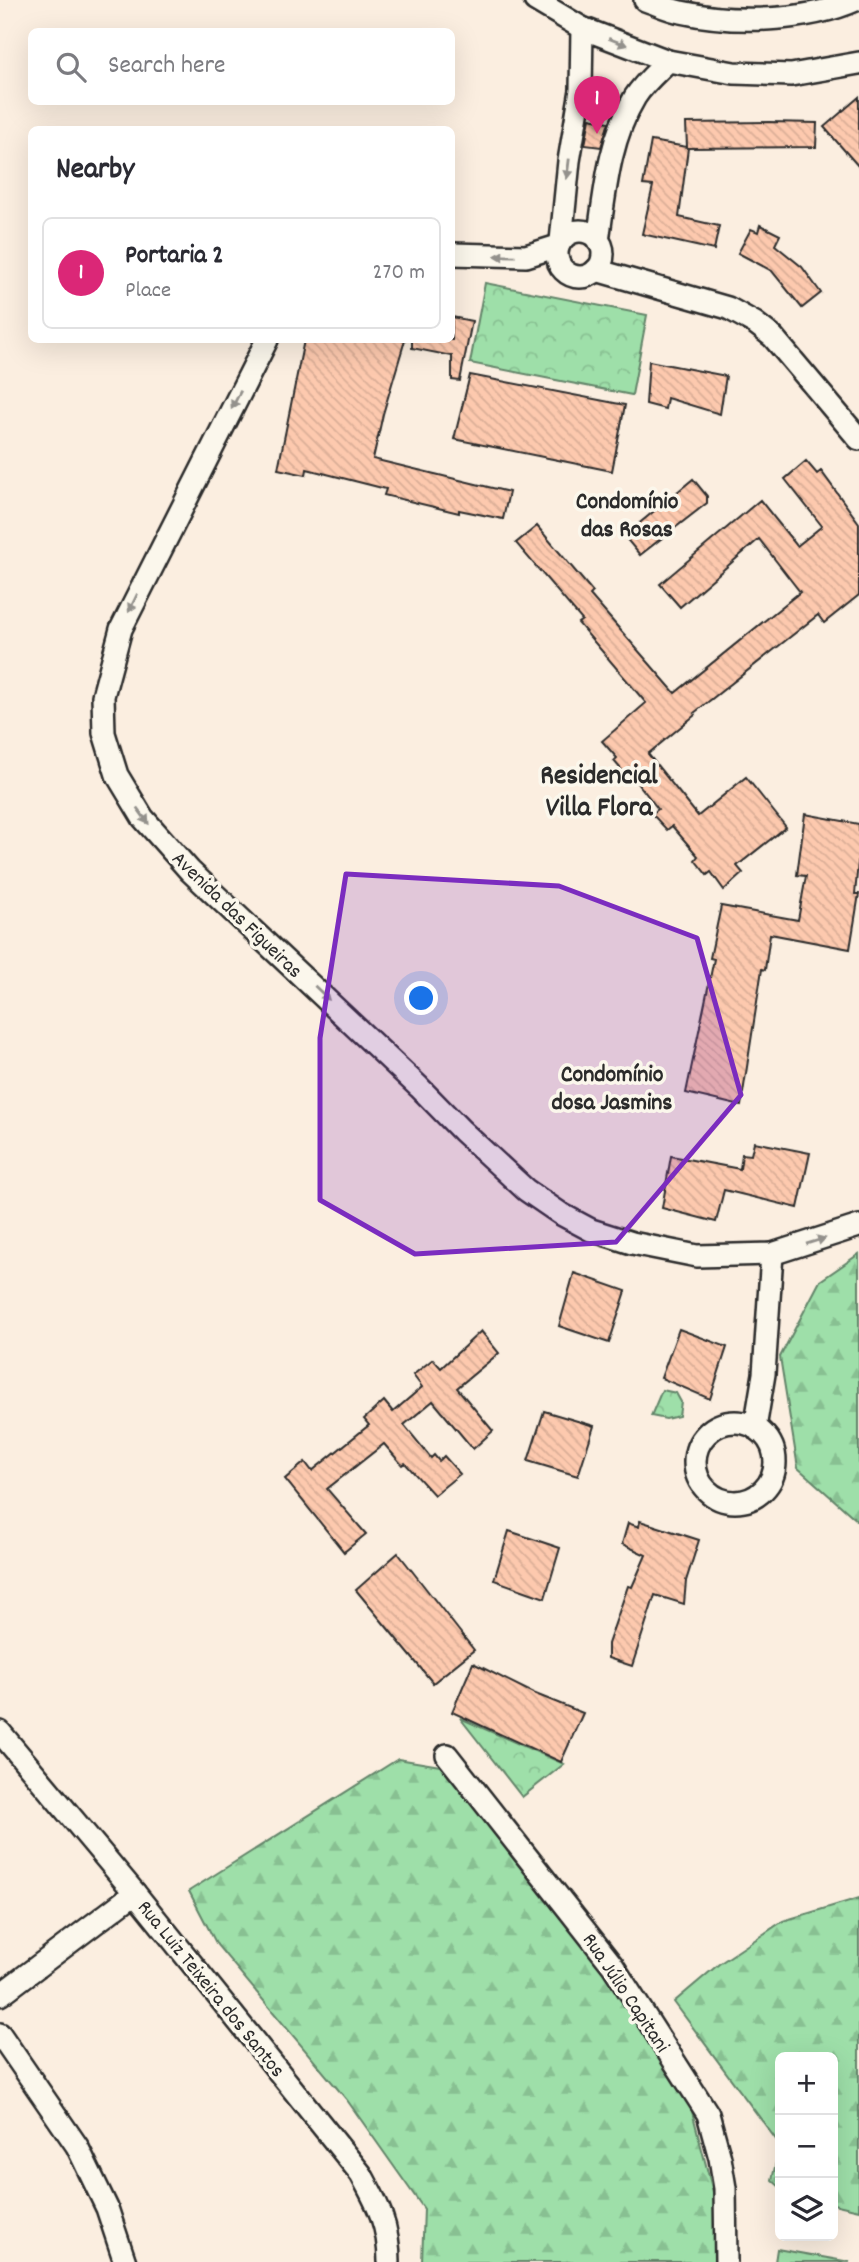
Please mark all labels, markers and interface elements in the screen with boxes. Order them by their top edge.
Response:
search box [28,28,455,105]
one-way arrow [607,36,628,47]
icon: search [52,48,90,86]
text: Search here [108,48,226,85]
pin: 1 [574,76,620,134]
text: Nearby [56,150,134,193]
one-way arrow [563,158,574,180]
text: Portaria 2 [125,238,224,275]
one-way arrow [494,251,516,262]
text: 1 [78,257,84,290]
text: 270 m [373,257,425,290]
text: Place [125,275,171,308]
one-way arrow [230,390,241,410]
district label: Condomínio das Rosas [576,486,679,548]
one-way arrow [128,593,139,613]
district label: Residencial Villa Flora [540,758,658,830]
one-way arrow [136,807,150,825]
street label: Avenida das Figueiras [164,846,308,987]
your location [404,981,438,1015]
one-way arrow [313,985,330,1002]
district label: Condomínio dosa Jasmins [552,1059,672,1121]
one-way arrow [806,1235,827,1246]
street label: Rua Luiz Teixeira dos Santos [129,1895,291,2085]
street label: Rua Júlio Capitani [573,1928,676,2060]
map controls [775,2052,838,2241]
button: + [775,2052,838,2115]
button: − [775,2115,838,2178]
button: layers [775,2178,838,2241]

